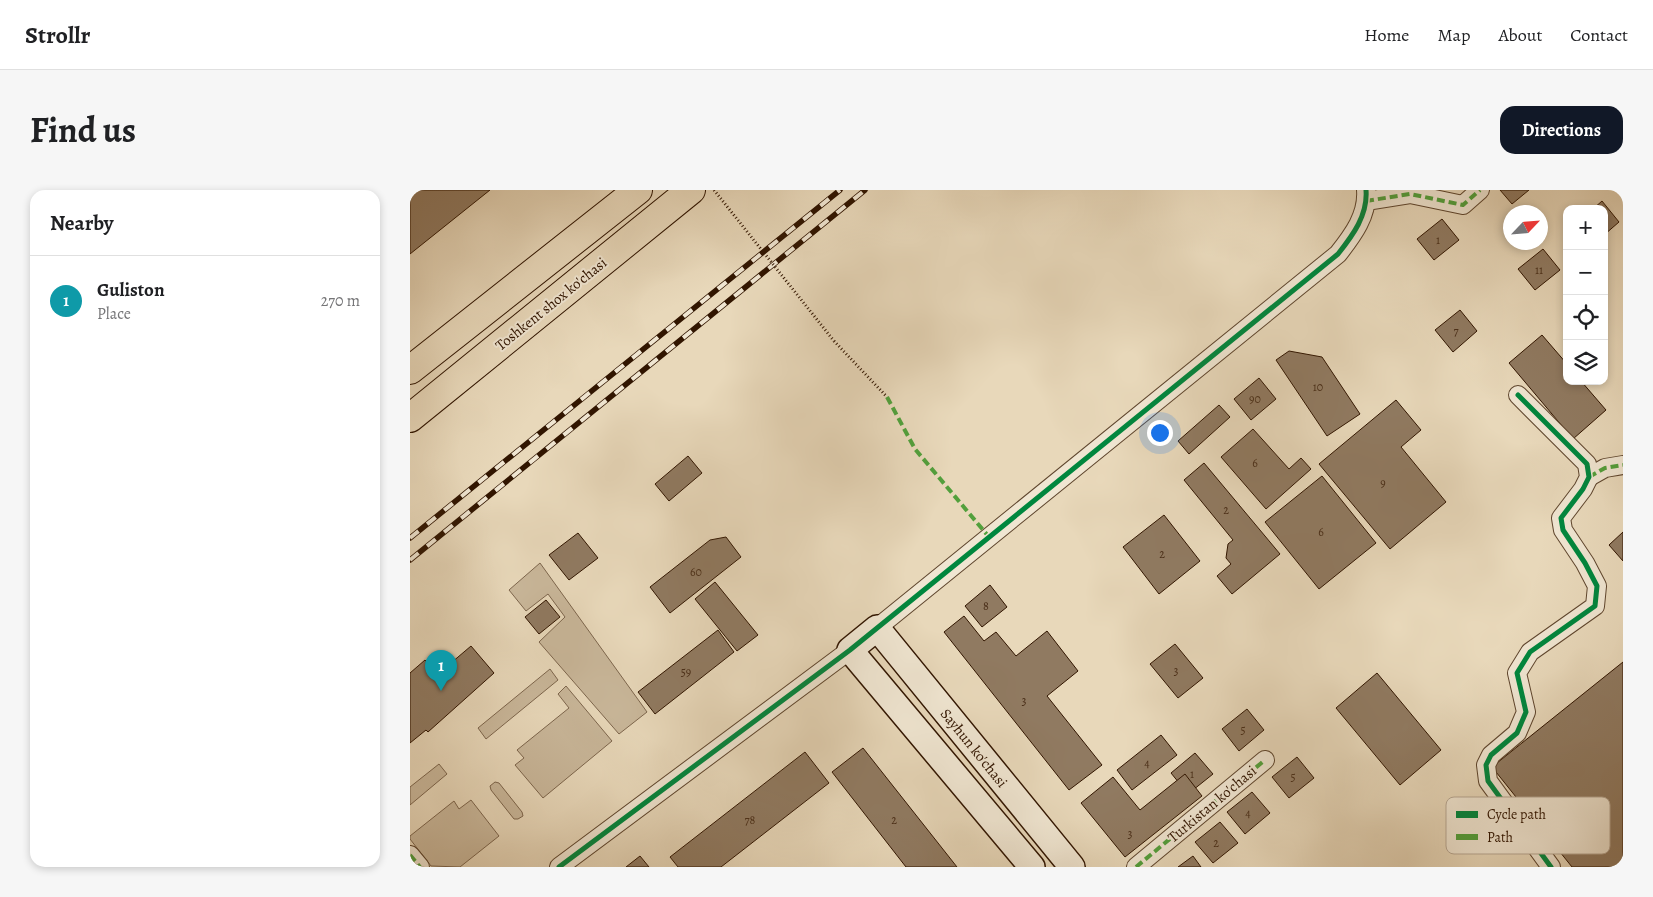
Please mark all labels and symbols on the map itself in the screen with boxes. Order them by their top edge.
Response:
north arrow [1503,205,1548,250]
house number: 1 [1436,232,1440,248]
street label: Toshkent shox ko'chasi [491,253,611,355]
house number: 11 [1535,262,1543,278]
house number: 7 [1453,323,1459,339]
house number: 10 [1313,379,1323,395]
house number: 90 [1249,391,1261,407]
your location [1147,420,1173,446]
house number: 6 [1252,455,1258,471]
house number: 9 [1380,475,1386,491]
house number: 2 [1223,502,1229,518]
house number: 6 [1318,524,1324,540]
house number: 2 [1159,546,1165,562]
house number: 60 [690,564,702,580]
house number: 8 [983,598,989,614]
pin: 1 [425,650,457,691]
house number: 3 [1174,663,1179,679]
house number: 59 [681,664,691,680]
house number: 3 [1022,693,1027,709]
street label: Sayhun ko'chasi [936,704,1012,792]
house number: 5 [1240,722,1246,738]
house number: 4 [1144,755,1150,771]
street label: Turkistan ko'chasi [1163,761,1261,847]
house number: 1 [1190,766,1194,782]
house number: 5 [1290,769,1296,785]
legend [1446,797,1610,854]
house number: 4 [1245,805,1251,821]
text: Cycle path [1487,805,1547,824]
house number: 78 [745,812,756,828]
house number: 2 [891,812,897,828]
house number: 3 [1128,826,1133,842]
text: Path [1487,828,1514,847]
house number: 2 [1213,835,1219,851]

